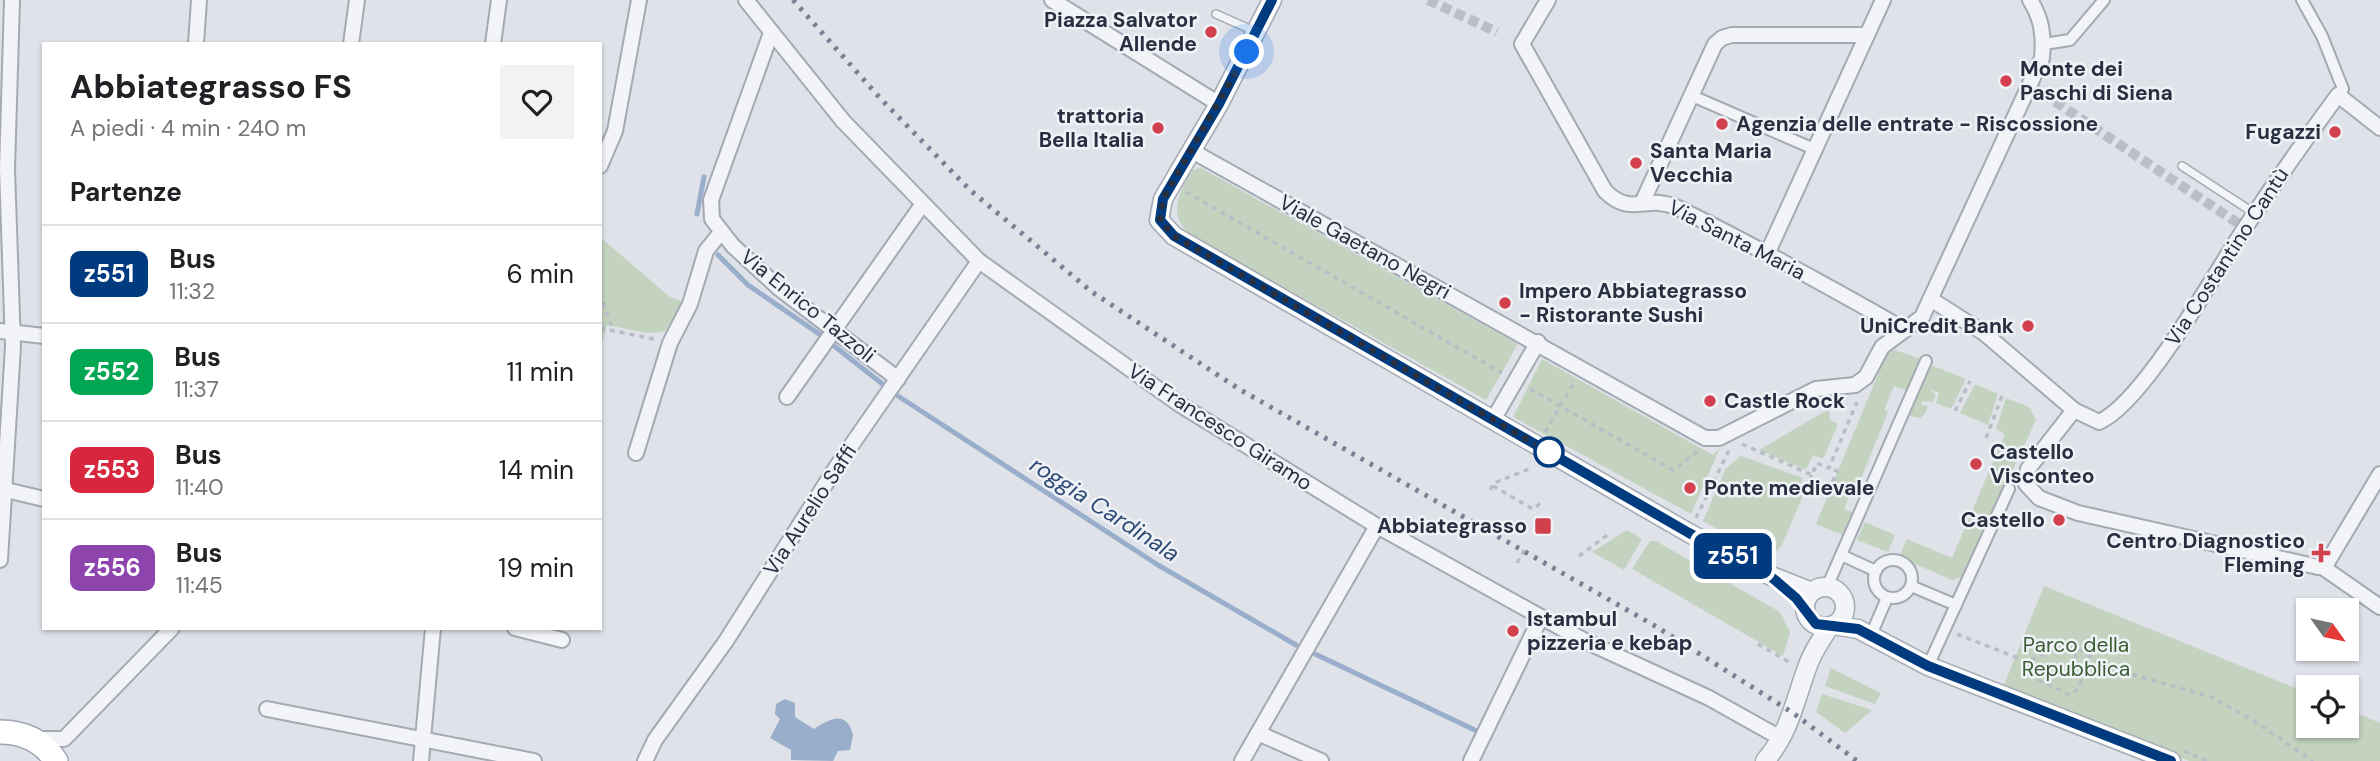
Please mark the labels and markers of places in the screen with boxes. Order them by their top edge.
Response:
place label: Piazza Salvator Allende [1044,6,1197,58]
marker: Piazza Salvator Allende [1203,24,1219,40]
place label: Monte dei Paschi di Siena [2020,55,2173,107]
marker: Monte dei Paschi di Siena [1998,73,2014,89]
place label: trattoria Bella Italia [1039,102,1144,154]
place label: Agenzia delle entrate - Riscossione [1736,110,2098,138]
marker: Agenzia delle entrate - Riscossione [1714,116,1730,132]
place label: Fugazzi [2245,118,2321,146]
marker: trattoria Bella Italia [1150,120,1166,136]
marker: Fugazzi [2327,124,2343,140]
place label: Santa Maria Vecchia [1650,137,1772,189]
marker: Santa Maria Vecchia [1628,155,1644,171]
place label: Impero Abbiategrasso - Ristorante Sushi [1519,277,1747,329]
marker: Impero Abbiategrasso - Ristorante Sushi [1497,295,1513,311]
place label: UniCredit Bank [1860,312,2014,340]
marker: UniCredit Bank [2020,318,2036,334]
place label: Castle Rock [1724,387,1845,415]
marker: Castle Rock [1702,393,1718,409]
unlabelled marker [1534,437,1564,467]
place label: Castello Visconteo [1990,438,2095,490]
marker: Castello Visconteo [1968,456,1984,472]
place label: Ponte medievale [1704,474,1874,502]
marker: Ponte medievale [1682,480,1698,496]
place label: Castello [1961,506,2045,534]
place label: Abbiategrasso [1377,512,1527,540]
marker: Castello [2051,512,2067,528]
marker: Abbiategrasso [1533,516,1553,536]
place label: Centro Diagnostico Fleming [2106,527,2305,579]
marker: Centro Diagnostico Fleming [2311,543,2331,563]
place label: Istambul pizzeria e kebap [1527,605,1693,657]
marker: Istambul pizzeria e kebap [1505,623,1521,639]

